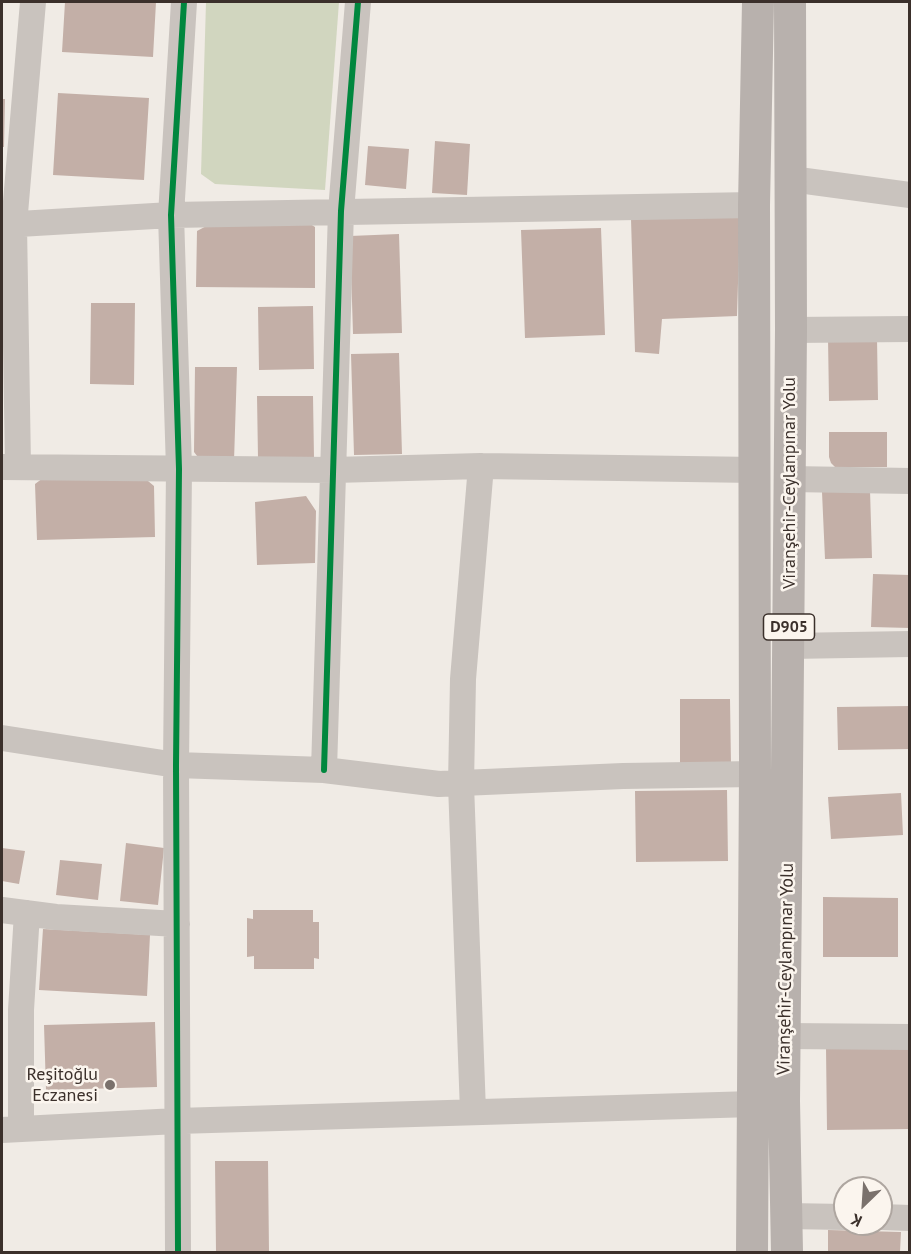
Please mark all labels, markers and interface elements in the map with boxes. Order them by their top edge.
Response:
street label: Viranşehir-Ceylanpınar Yolu [779,377,801,589]
road number: D905 [764,614,814,640]
street label: Viranşehir-Ceylanpınar Yolu [773,863,799,1075]
place label: Reşitoğlu Eczanesi [26,1064,98,1106]
marker: Reşitoğlu Eczanesi [103,1078,117,1092]
north arrow [833,1176,893,1236]
text: K [848,1209,865,1232]

